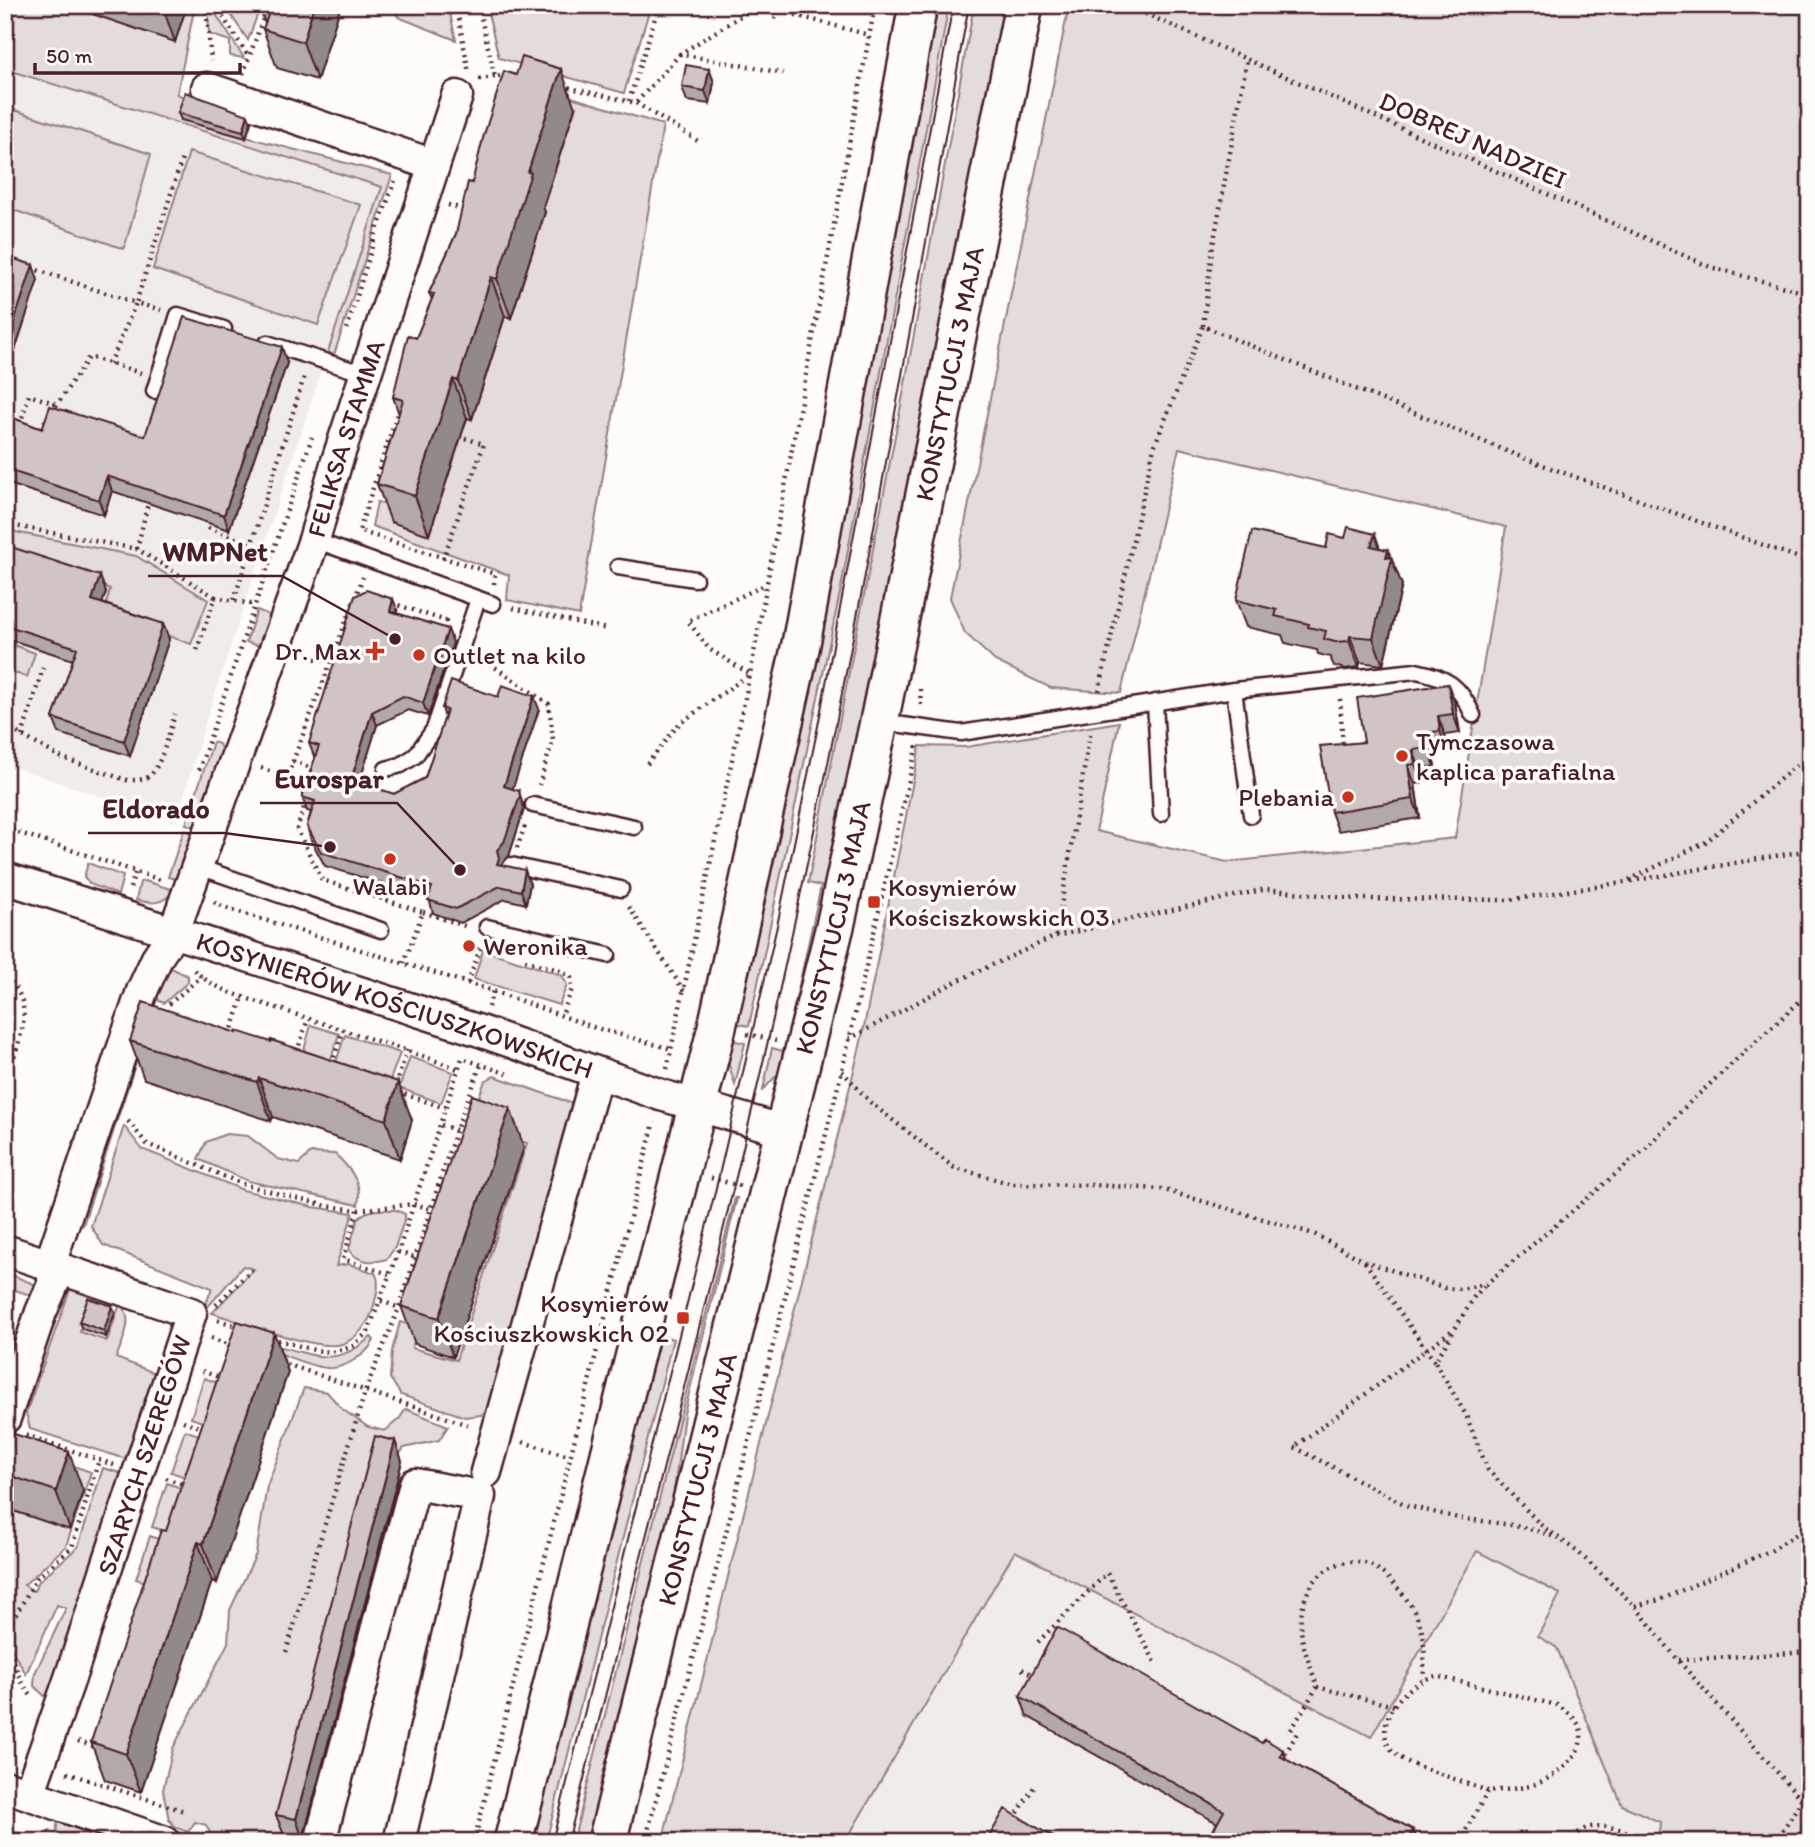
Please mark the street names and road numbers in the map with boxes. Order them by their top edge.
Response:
street label: DOBREJ NADZIEI [1374,84,1572,196]
street label: KONSTYTUCJI 3 MAJA [908,243,991,504]
street label: FELIKSA STAMMA [300,335,392,541]
street label: KONSTYTUCJI 3 MAJA [788,798,878,1057]
street label: KOSYNIERÓW KOŚCIUSZKOWSKICH [192,925,597,1086]
street label: SZARYCH SZEREGÓW [90,1331,198,1579]
street label: KONSTYTUCJI 3 MAJA [651,1349,744,1609]

